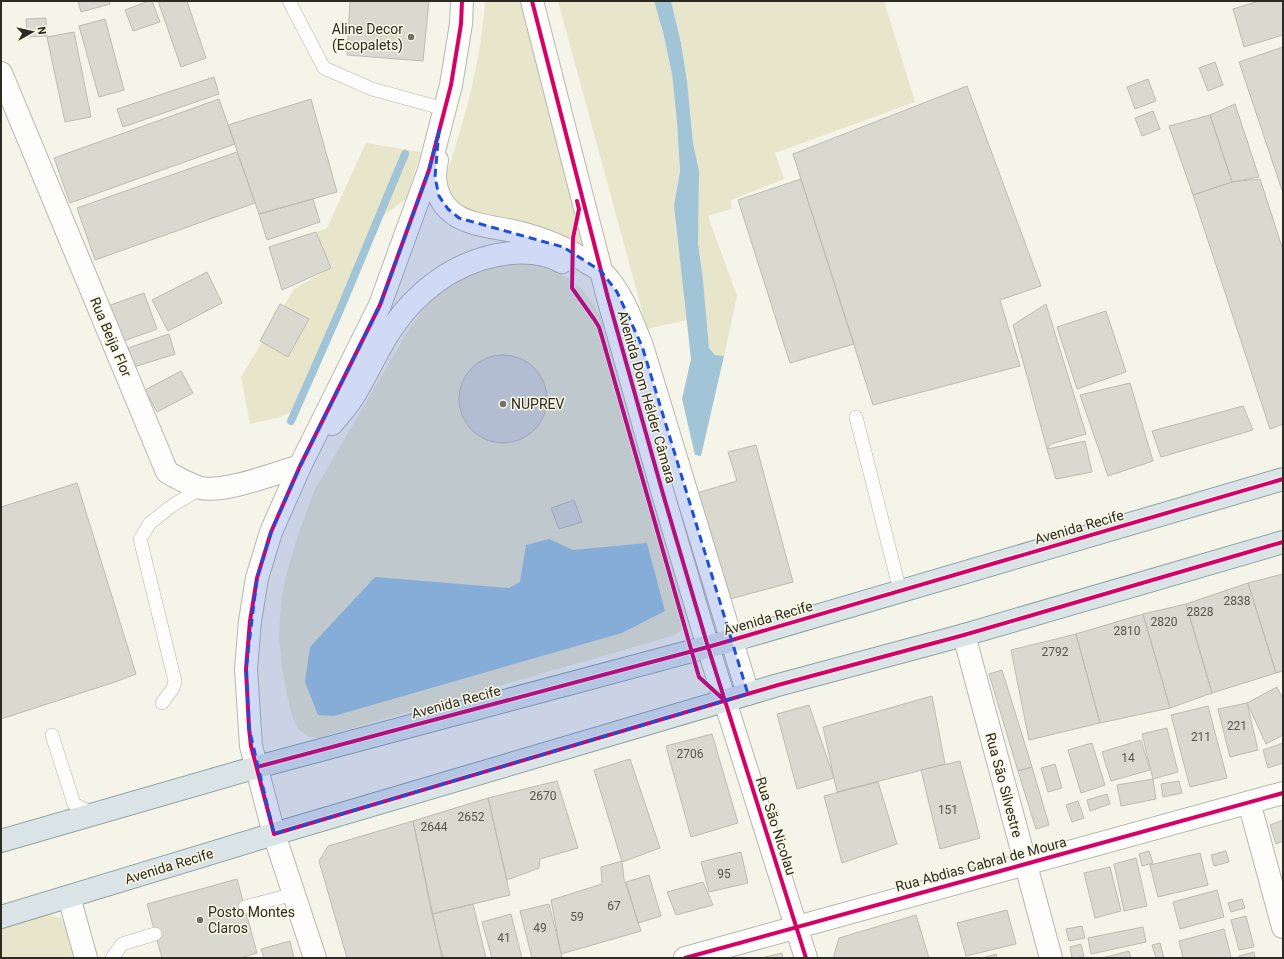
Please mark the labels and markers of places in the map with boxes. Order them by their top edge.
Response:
place label: Aline Decor (Ecopalets) [332,21,403,54]
marker: Aline Decor (Ecopalets) [406,32,416,42]
place label: NUPREV [511,396,564,412]
marker: NUPREV [498,399,508,409]
place label: Posto Montes Claros [208,904,295,936]
marker: Posto Montes Claros [195,915,205,925]

